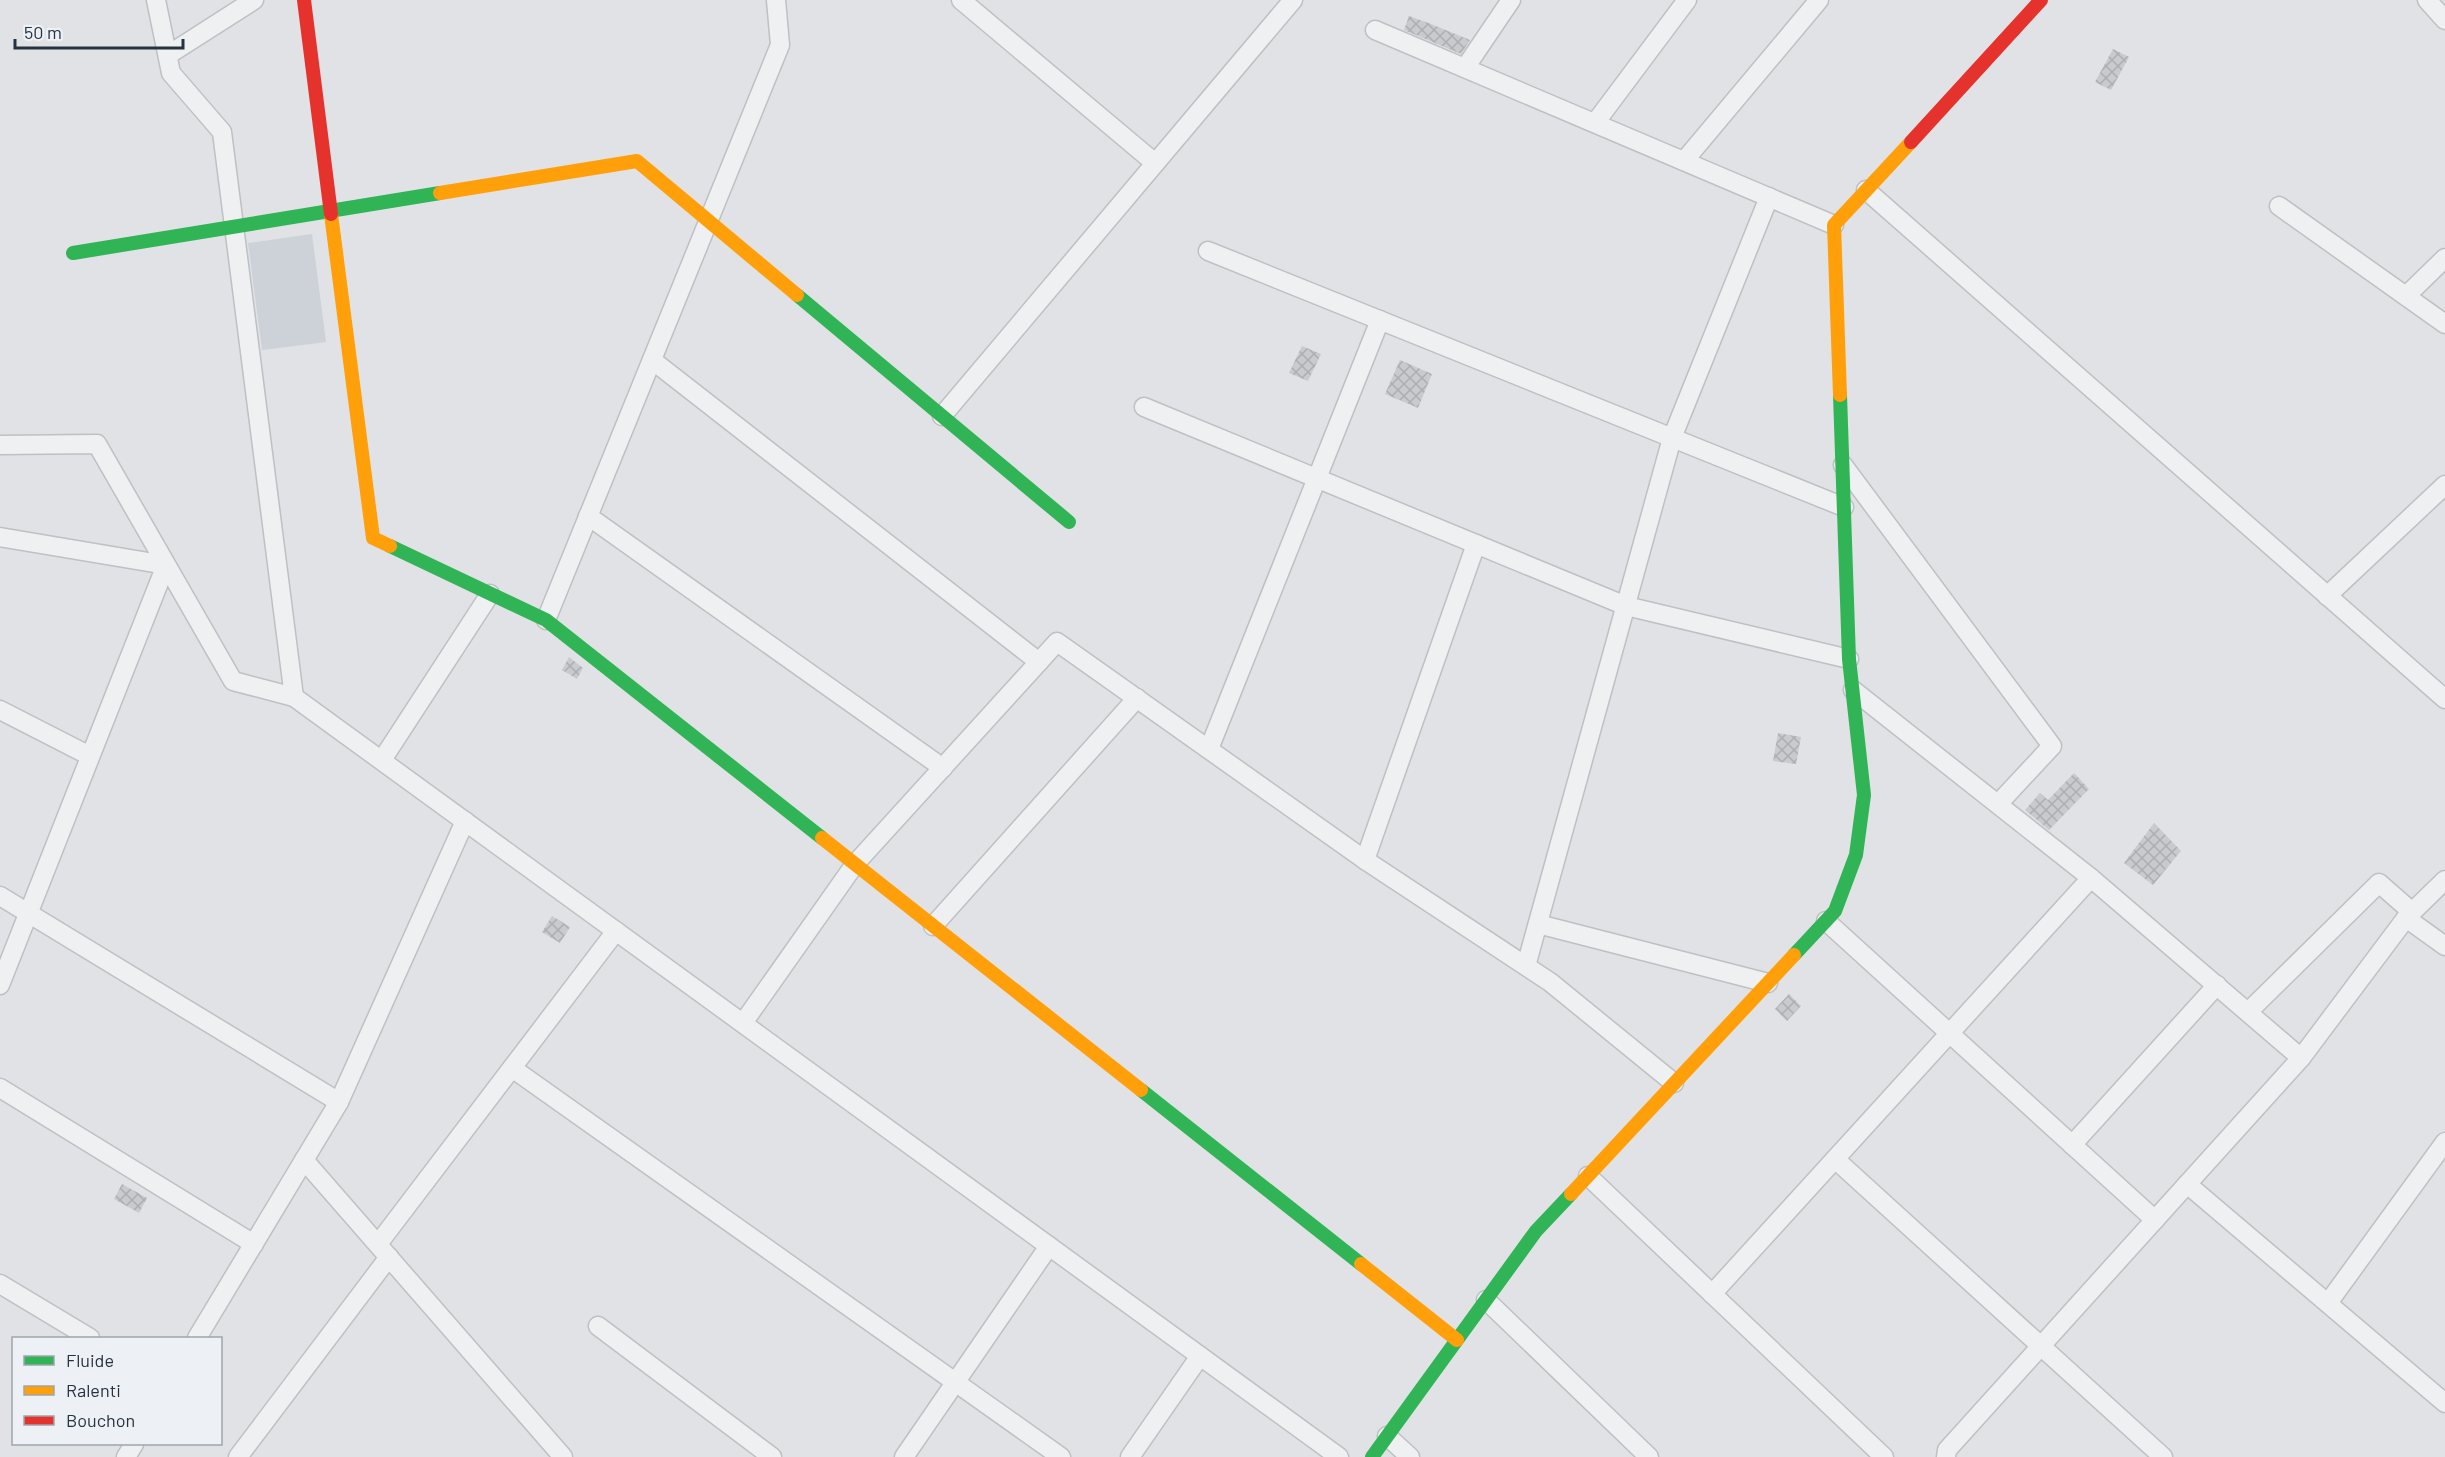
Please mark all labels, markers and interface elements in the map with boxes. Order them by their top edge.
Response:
scale bar [15,12,183,50]
text: 50 m [24,21,62,43]
legend [12,1337,222,1445]
text: Fluide [66,1349,114,1371]
text: Ralenti [66,1379,121,1401]
text: Bouchon [66,1409,135,1431]

